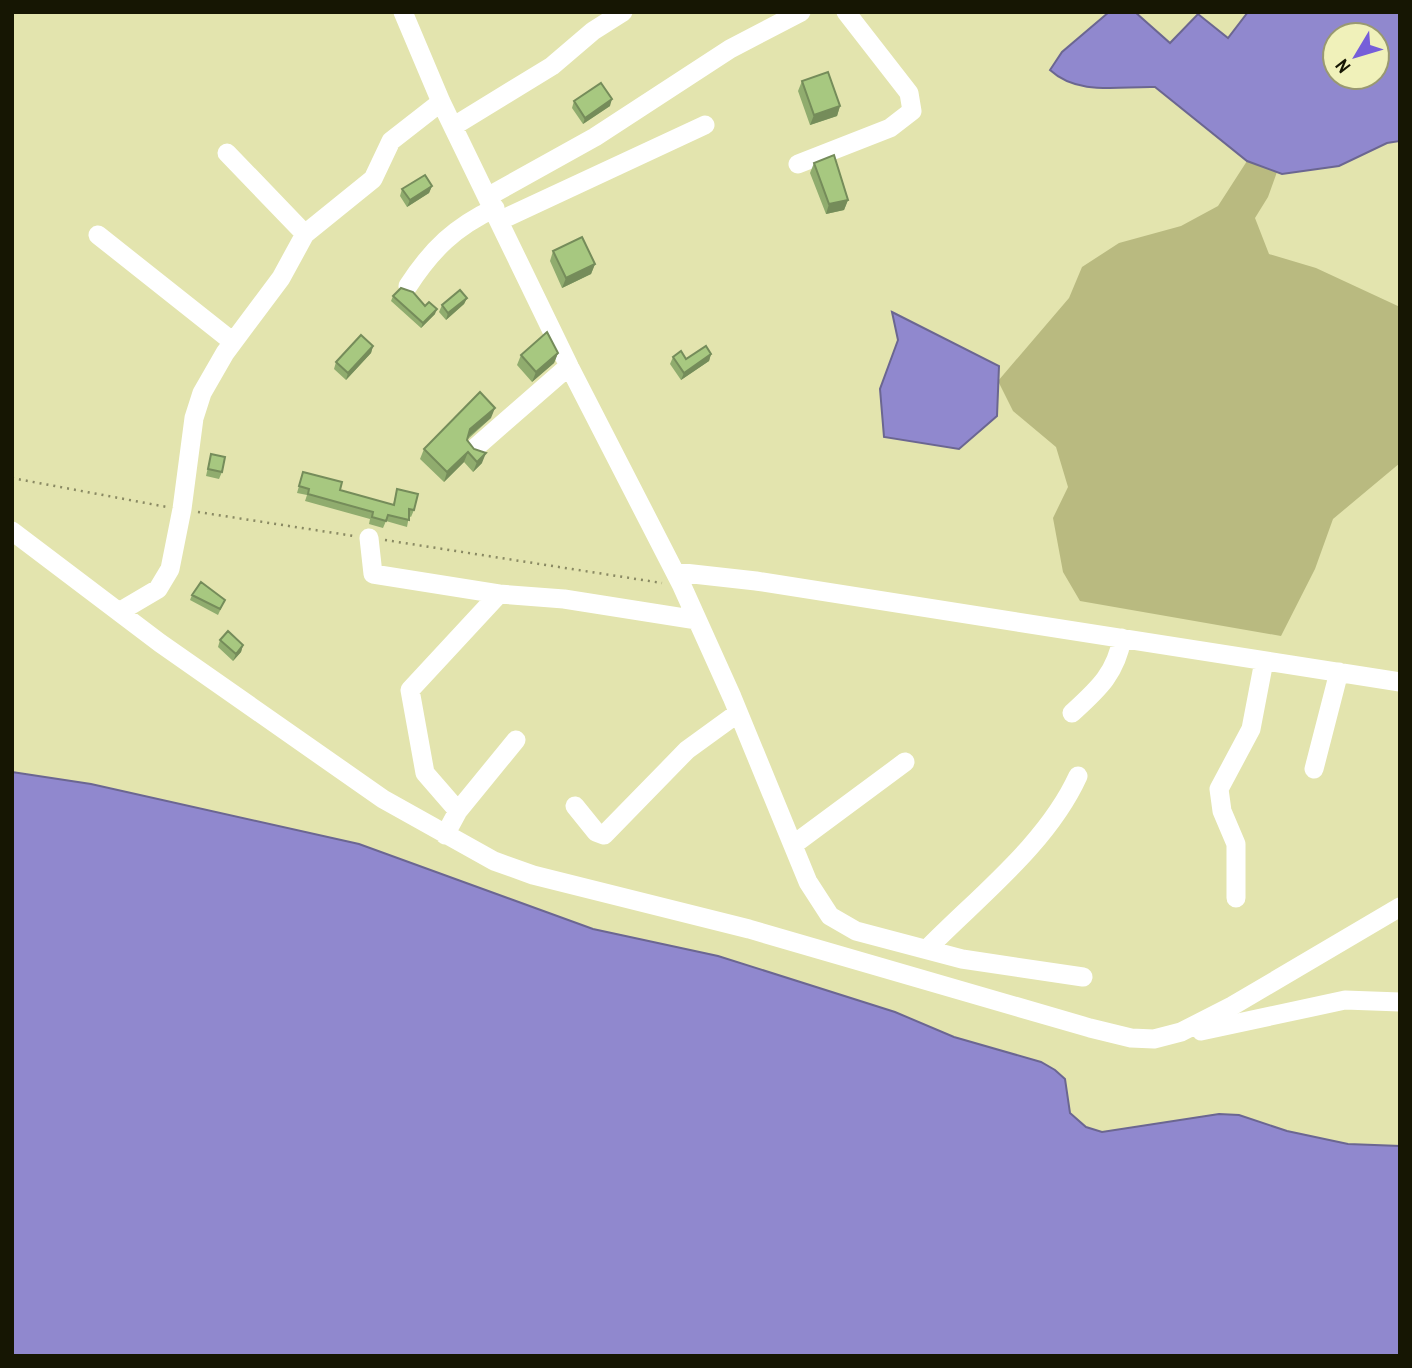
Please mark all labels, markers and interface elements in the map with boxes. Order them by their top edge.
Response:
north arrow [1321,21,1391,91]
text: N [1329,54,1356,79]

